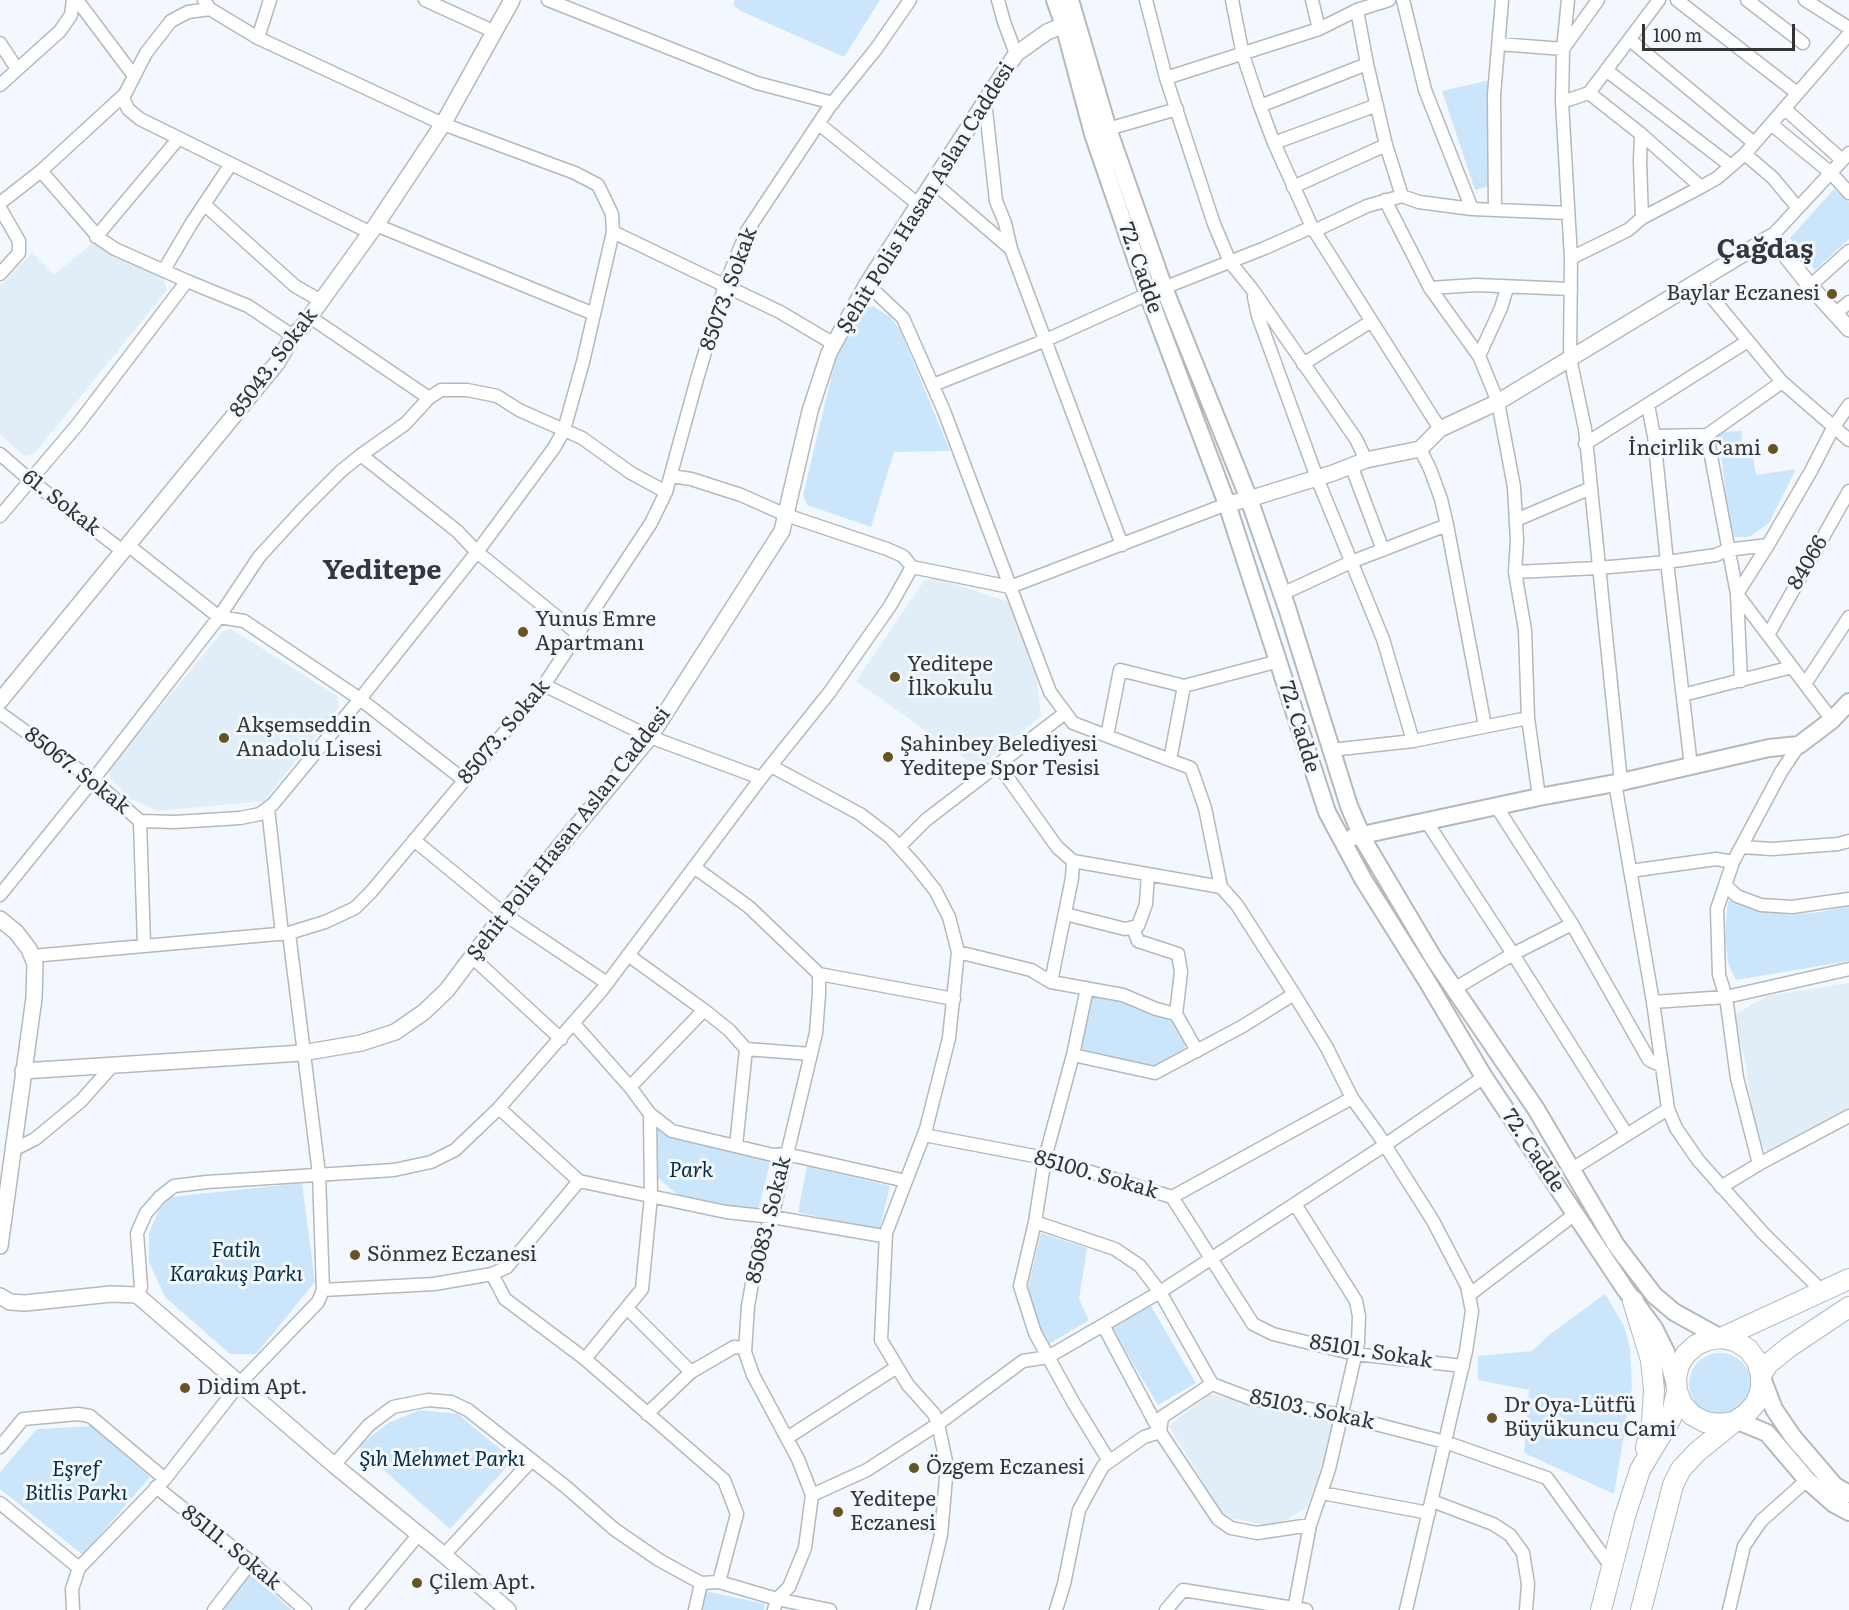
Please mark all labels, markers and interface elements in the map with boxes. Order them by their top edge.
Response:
scale bar [1645,12,1798,50]
text: 100 m [1653,21,1702,48]
street label: Şehit Polis Hasan Aslan Caddesi [832,58,1020,338]
street label: 72. Cadde [1113,219,1167,317]
street label: 85073. Sokak [695,224,763,354]
district label: Çağdaş [1717,234,1813,266]
place label: Baylar Eczanesi [1666,281,1820,307]
marker: Baylar Eczanesi [1825,287,1839,301]
street label: 85043. Sokak [225,304,323,422]
place label: İncirlik Cami [1628,436,1761,462]
marker: İncirlik Cami [1766,442,1780,456]
street label: 61. Sokak [17,465,105,541]
street label: 84066 [1783,532,1833,594]
district label: Yeditepe [322,555,442,587]
place label: Yunus Emre Apartmanı [535,607,656,657]
marker: Yunus Emre Apartmanı [516,625,530,639]
place label: Yeditepe İlkokulu [907,652,993,702]
marker: Yeditepe İlkokulu [888,670,902,684]
street label: 85073. Sokak [453,675,555,789]
street label: 72. Cadde [1273,678,1325,776]
street label: Şehit Polis Hasan Aslan Caddesi [462,702,676,966]
place label: Akşemseddin Anadolu Lisesi [236,713,382,763]
street label: 85067. Sokak [19,722,135,820]
marker: Akşemseddin Anadolu Lisesi [217,731,231,745]
place label: Şahinbey Belediyesi Yeditepe Spor Tesisi [900,732,1100,782]
marker: Şahinbey Belediyesi Yeditepe Spor Tesisi [881,750,895,764]
street label: 72. Cadde [1496,1105,1570,1197]
street label: 85100. Sokak [1031,1145,1161,1205]
street label: 85083. Sokak [741,1154,797,1286]
park label: Park [669,1158,713,1184]
park label: Fatih Karakuş Parkı [169,1238,303,1288]
place label: Sönmez Eczanesi [367,1242,537,1268]
marker: Sönmez Eczanesi [348,1248,362,1262]
street label: 85101. Sokak [1308,1330,1434,1374]
place label: Didim Apt. [197,1375,308,1401]
marker: Didim Apt. [178,1381,192,1395]
street label: 85103. Sokak [1247,1385,1377,1435]
place label: Dr Oya-Lütfü Büyükuncu Cami [1504,1393,1677,1443]
marker: Dr Oya-Lütfü Büyükuncu Cami [1485,1411,1499,1425]
park label: Şıh Mehmet Parkı [359,1447,525,1473]
place label: Özgem Eczanesi [926,1455,1085,1481]
park label: Eşref Bitlis Parkı [25,1457,127,1507]
marker: Özgem Eczanesi [907,1461,921,1475]
place label: Yeditepe Eczanesi [850,1487,936,1537]
street label: 85111. Sokak [176,1500,286,1596]
marker: Yeditepe Eczanesi [831,1505,845,1519]
place label: Çilem Apt. [429,1570,536,1596]
marker: Çilem Apt. [410,1576,424,1590]

